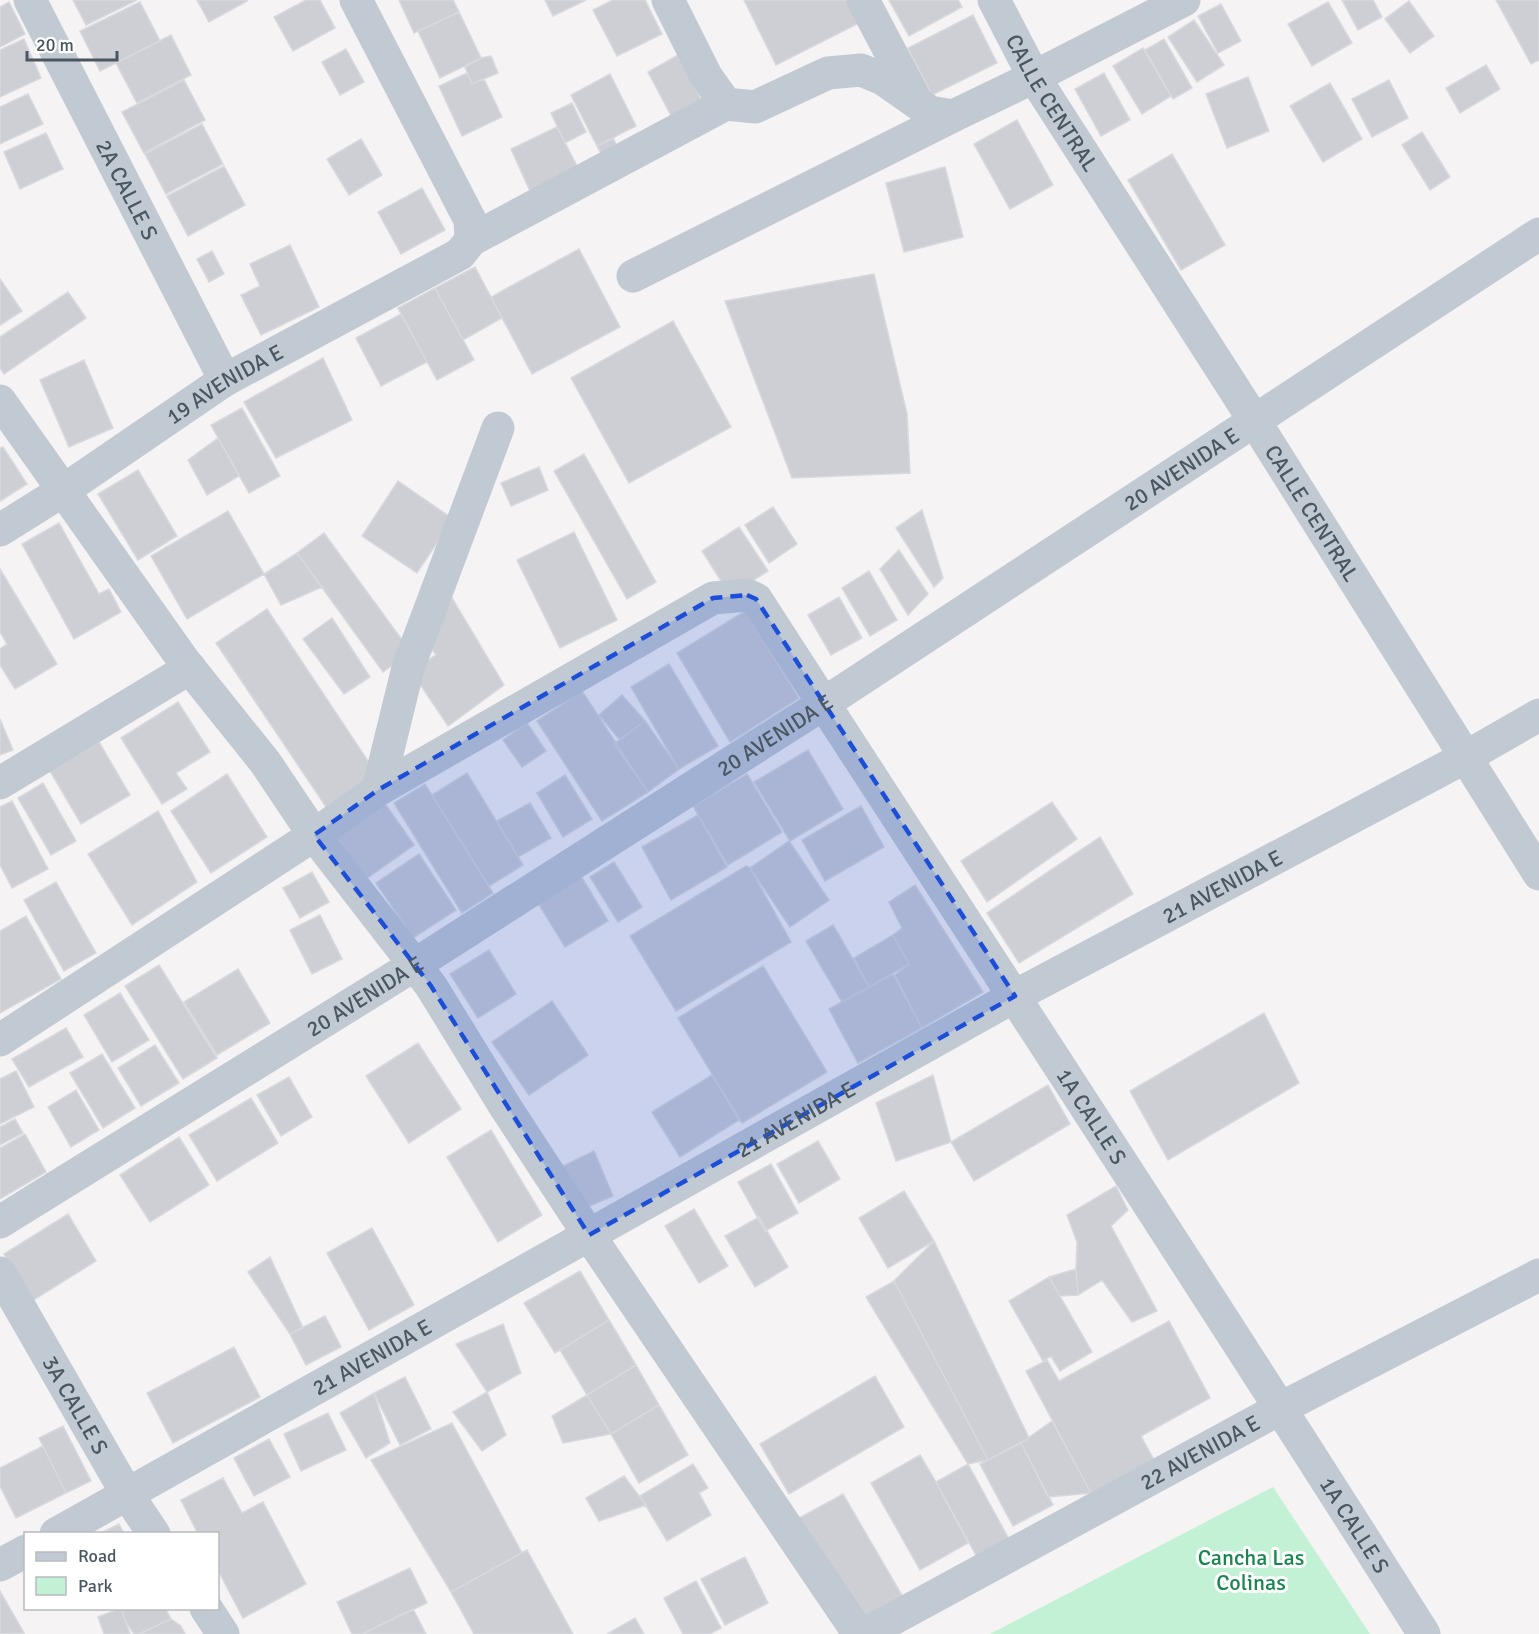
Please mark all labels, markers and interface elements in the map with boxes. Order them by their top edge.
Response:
scale bar [27,24,117,62]
street label: CALLE CENTRAL [1000,29,1104,177]
text: 20 m [36,34,74,56]
street label: 2A CALLE S [90,135,164,244]
street label: 19 AVENIDA E [161,338,288,430]
street label: 20 AVENIDA E [1119,422,1244,517]
street label: CALLE CENTRAL [1259,440,1365,586]
street label: 20 AVENIDA E [712,688,838,782]
street label: 21 AVENIDA E [1158,844,1287,930]
street label: 20 AVENIDA E [302,950,428,1043]
street label: 1A CALLE S [1050,1063,1132,1170]
street label: 21 AVENIDA E [732,1075,860,1164]
street label: 21 AVENIDA E [308,1313,436,1401]
street label: 3A CALLE S [36,1351,114,1459]
street label: 22 AVENIDA E [1135,1409,1265,1496]
street label: 1A CALLE S [1314,1472,1395,1578]
legend [24,1532,219,1610]
park label: Cancha Las Colinas [1198,1544,1304,1596]
text: Road [78,1545,117,1567]
text: Park [78,1575,113,1597]

